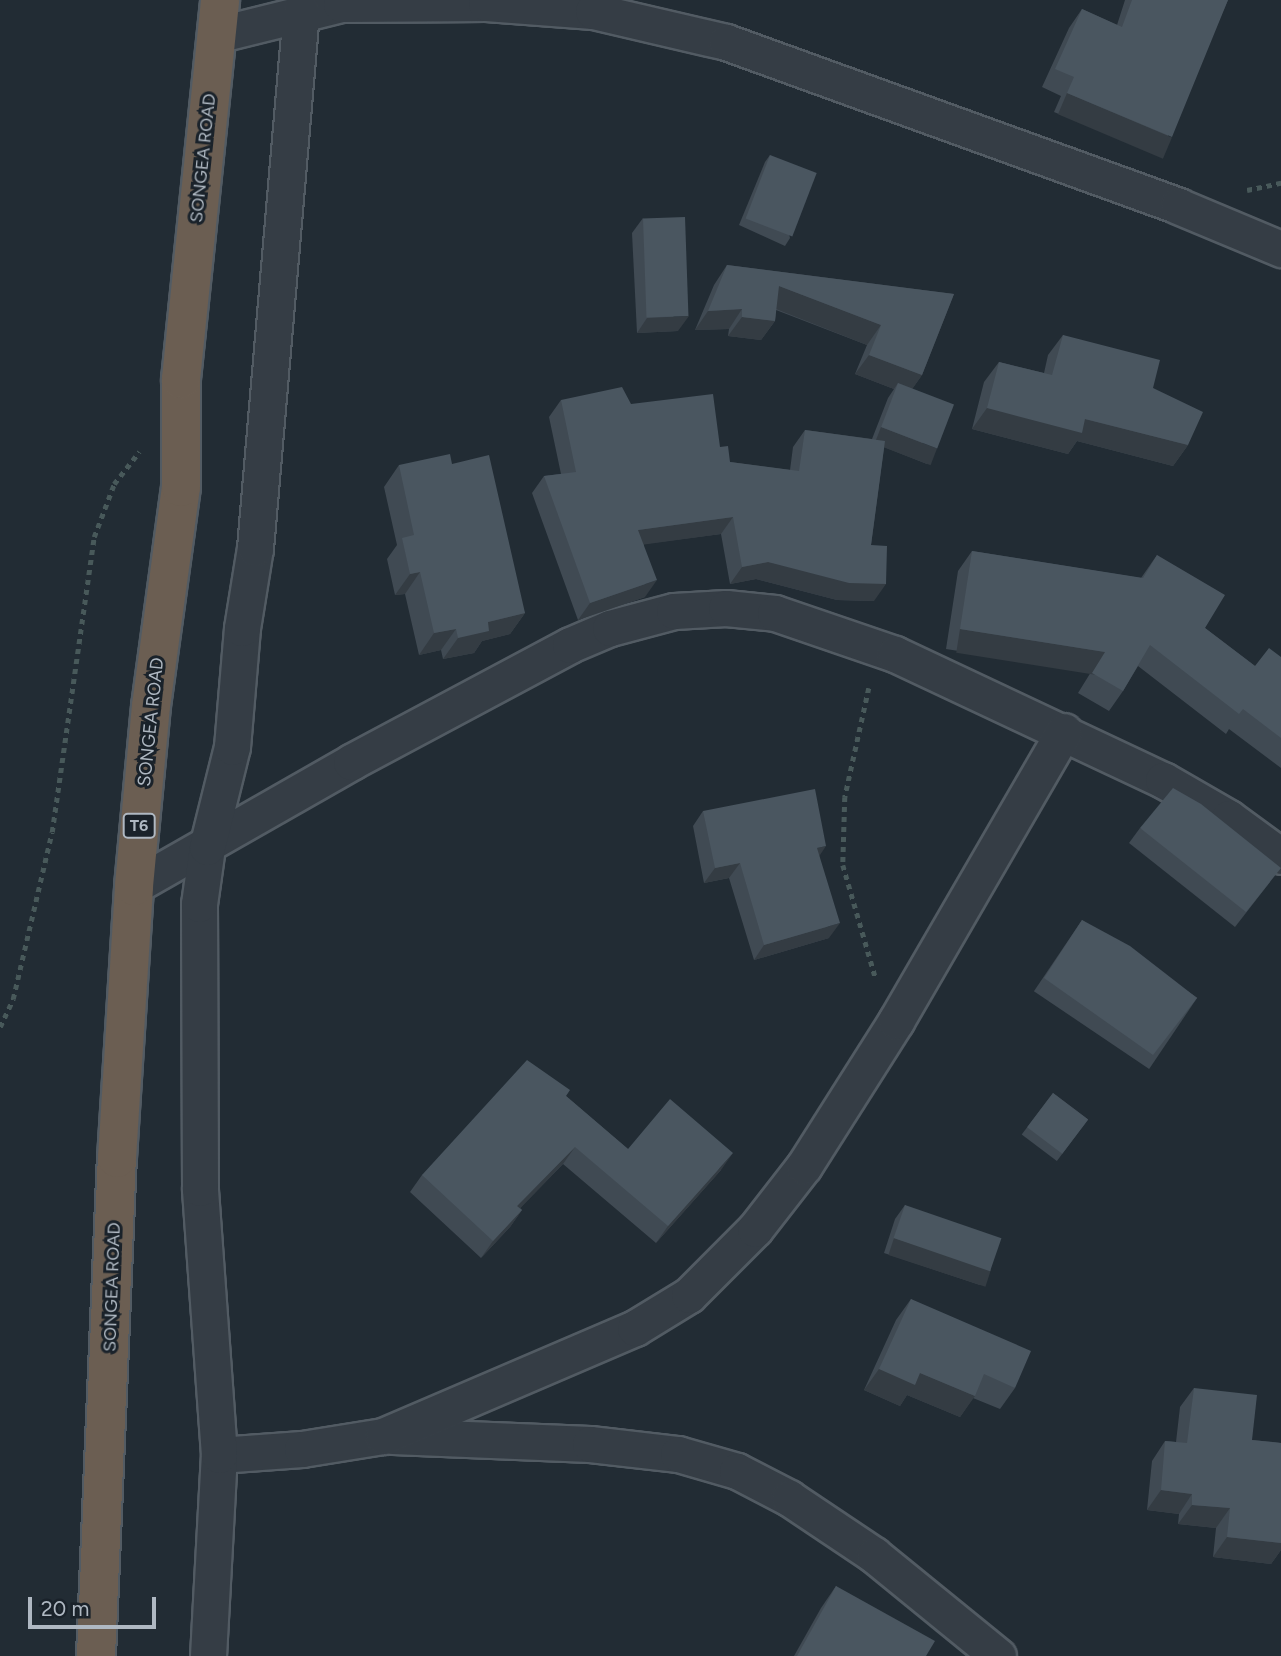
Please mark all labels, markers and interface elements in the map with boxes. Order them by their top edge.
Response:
street label: SONGEA ROAD [185,92,221,224]
street label: SONGEA ROAD [133,656,169,788]
road number: T6 [122,814,156,838]
street label: SONGEA ROAD [99,1222,125,1352]
scale bar [32,1582,159,1626]
text: 20 m [41,1596,89,1621]

